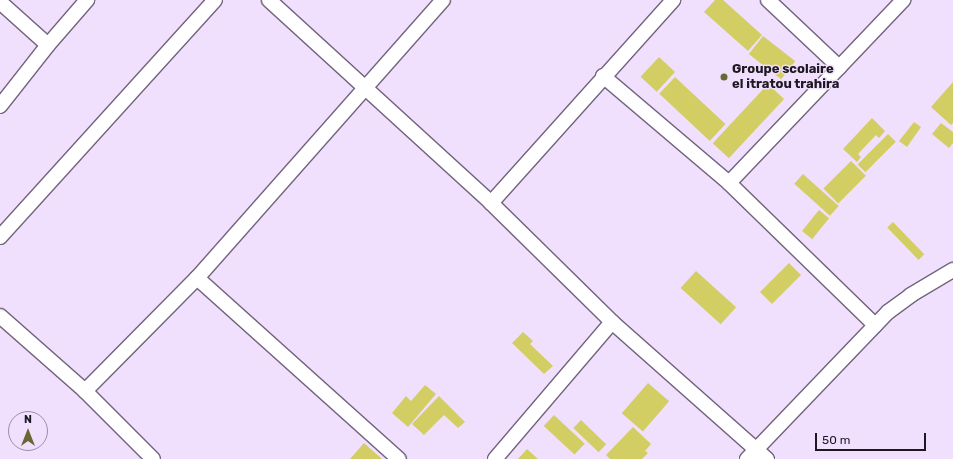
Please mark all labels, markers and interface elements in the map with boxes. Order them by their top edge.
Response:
place label: Groupe scolaire el itratou trahira [732,62,840,93]
marker: Groupe scolaire el itratou trahira [719,72,729,82]
north arrow [8,411,48,451]
text: N [24,413,32,426]
scale bar [817,425,928,451]
text: 50 m [822,433,850,447]

